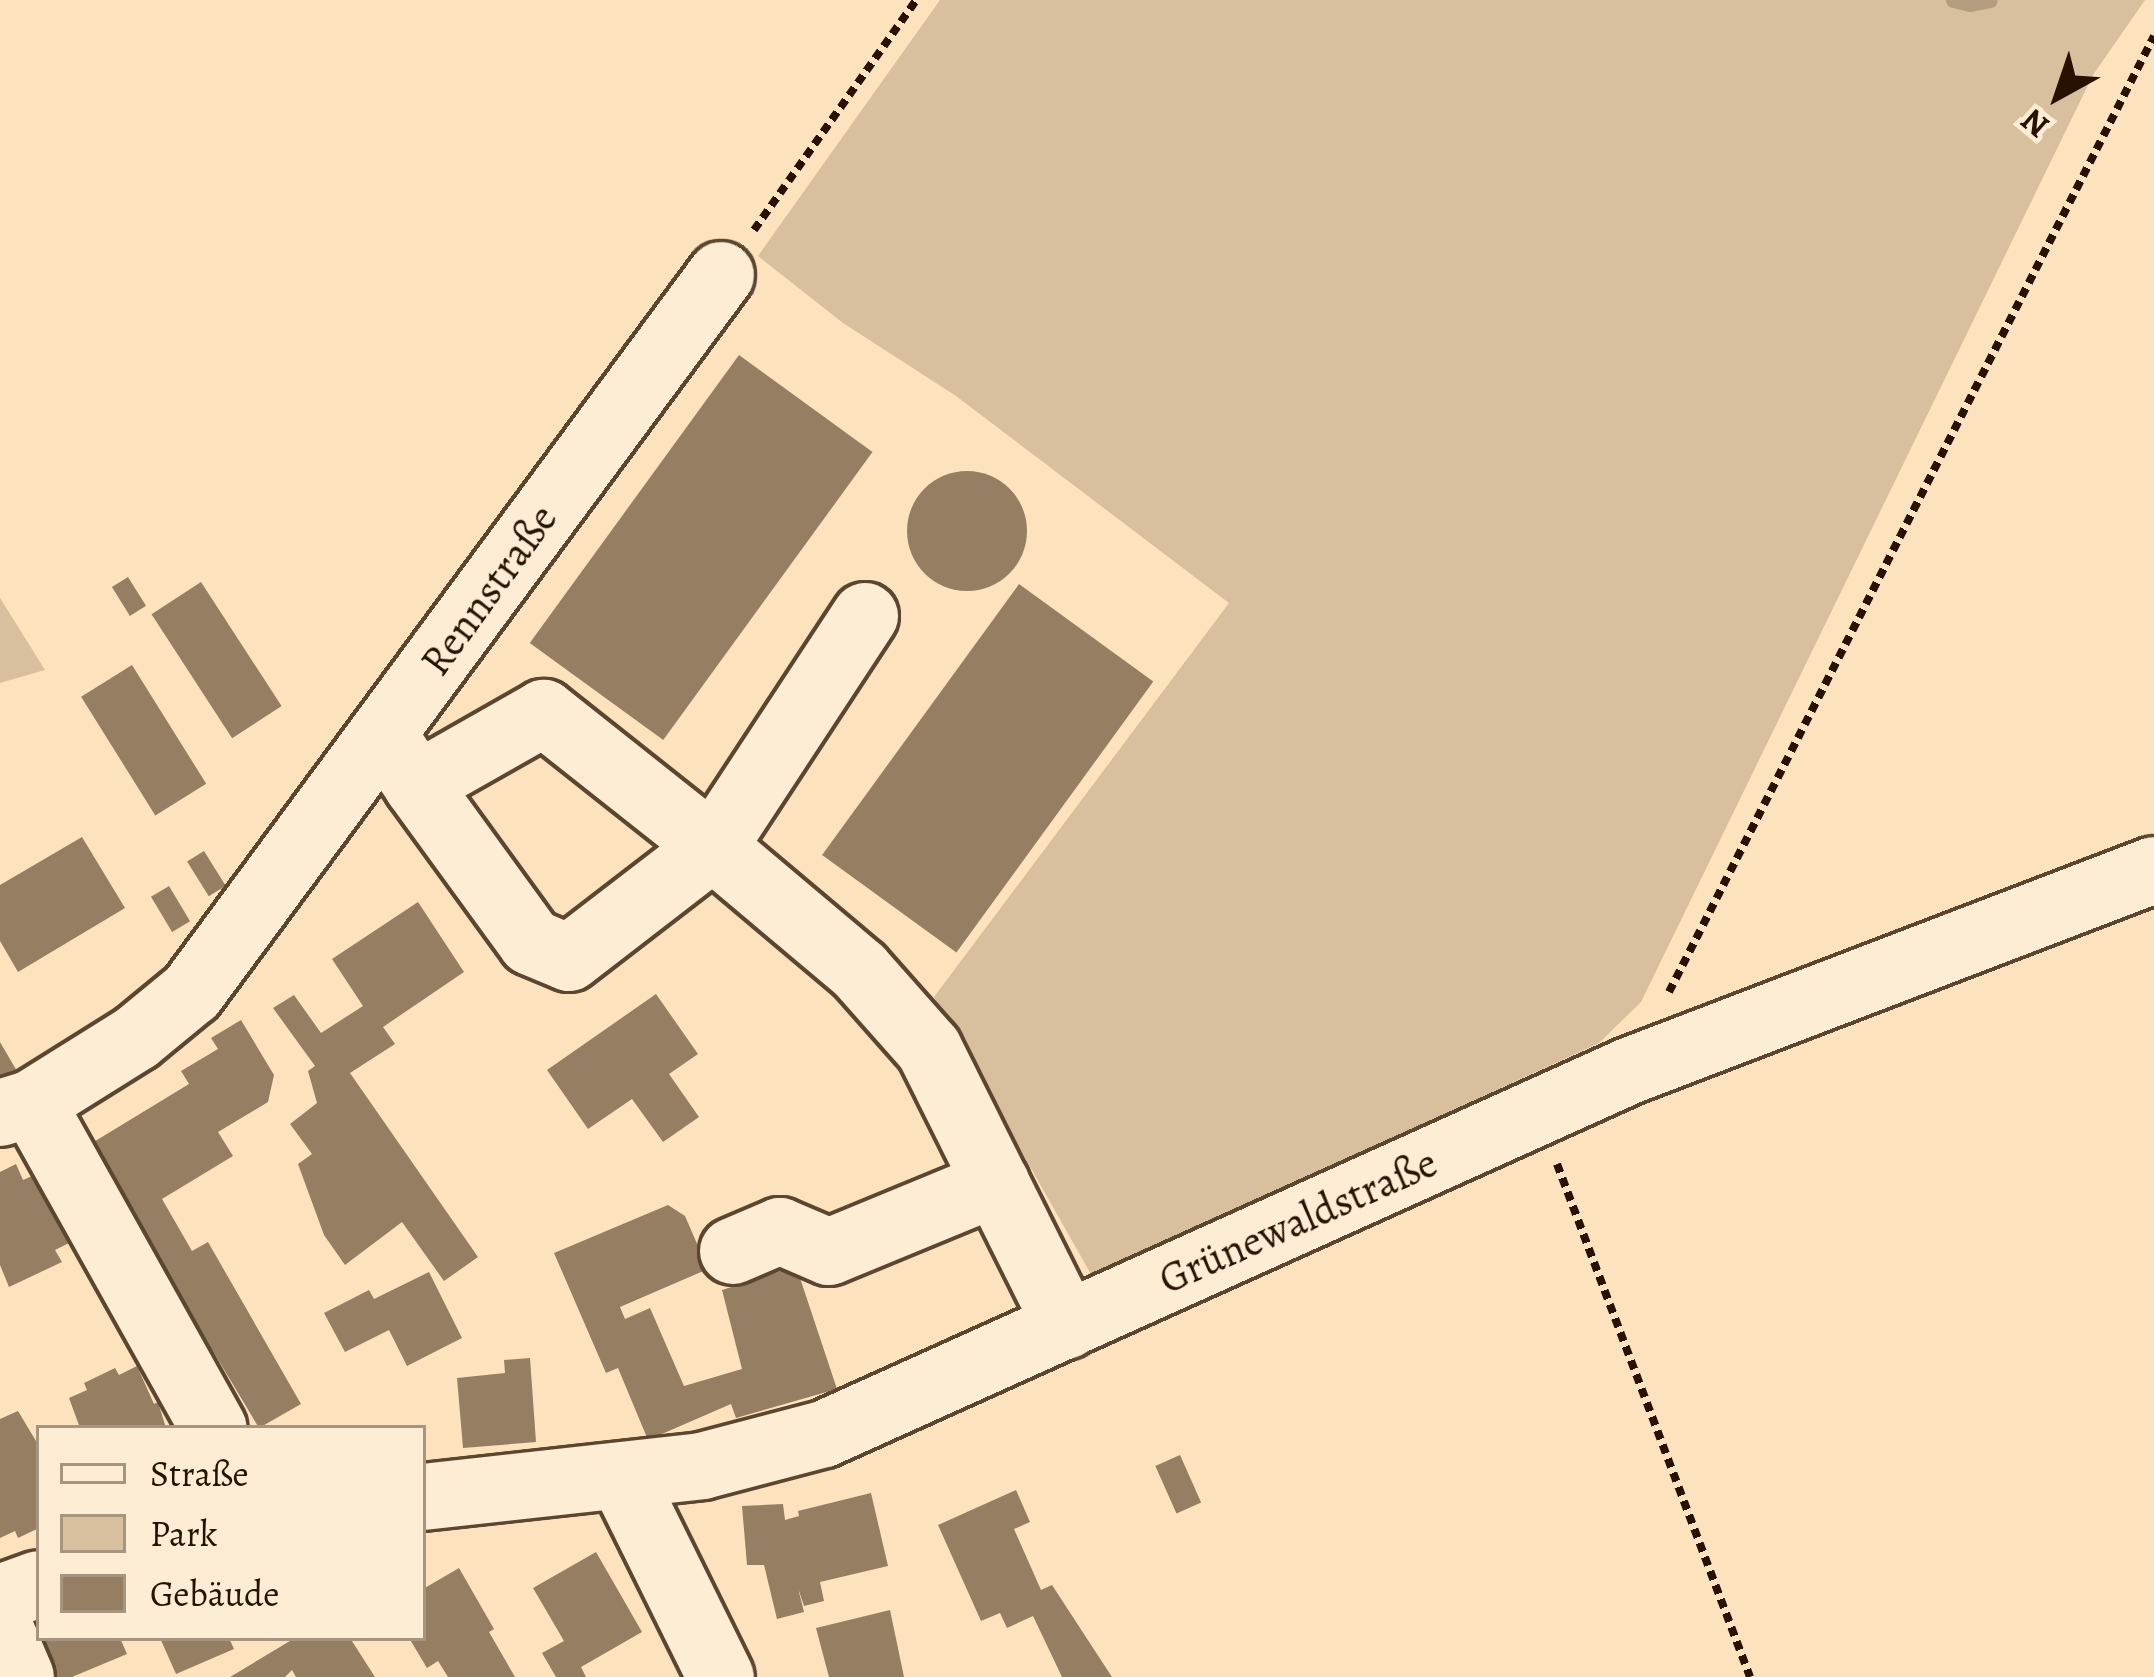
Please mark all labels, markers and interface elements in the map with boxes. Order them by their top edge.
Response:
north arrow [1998,36,2118,156]
text: N [2011,99,2058,149]
street label: Rennstraße [410,495,568,685]
street label: Grünewaldstraße [1151,1137,1445,1305]
legend [36,1425,426,1641]
text: Straße [150,1449,249,1498]
text: Park [150,1509,218,1558]
text: Gebäude [150,1569,279,1618]

